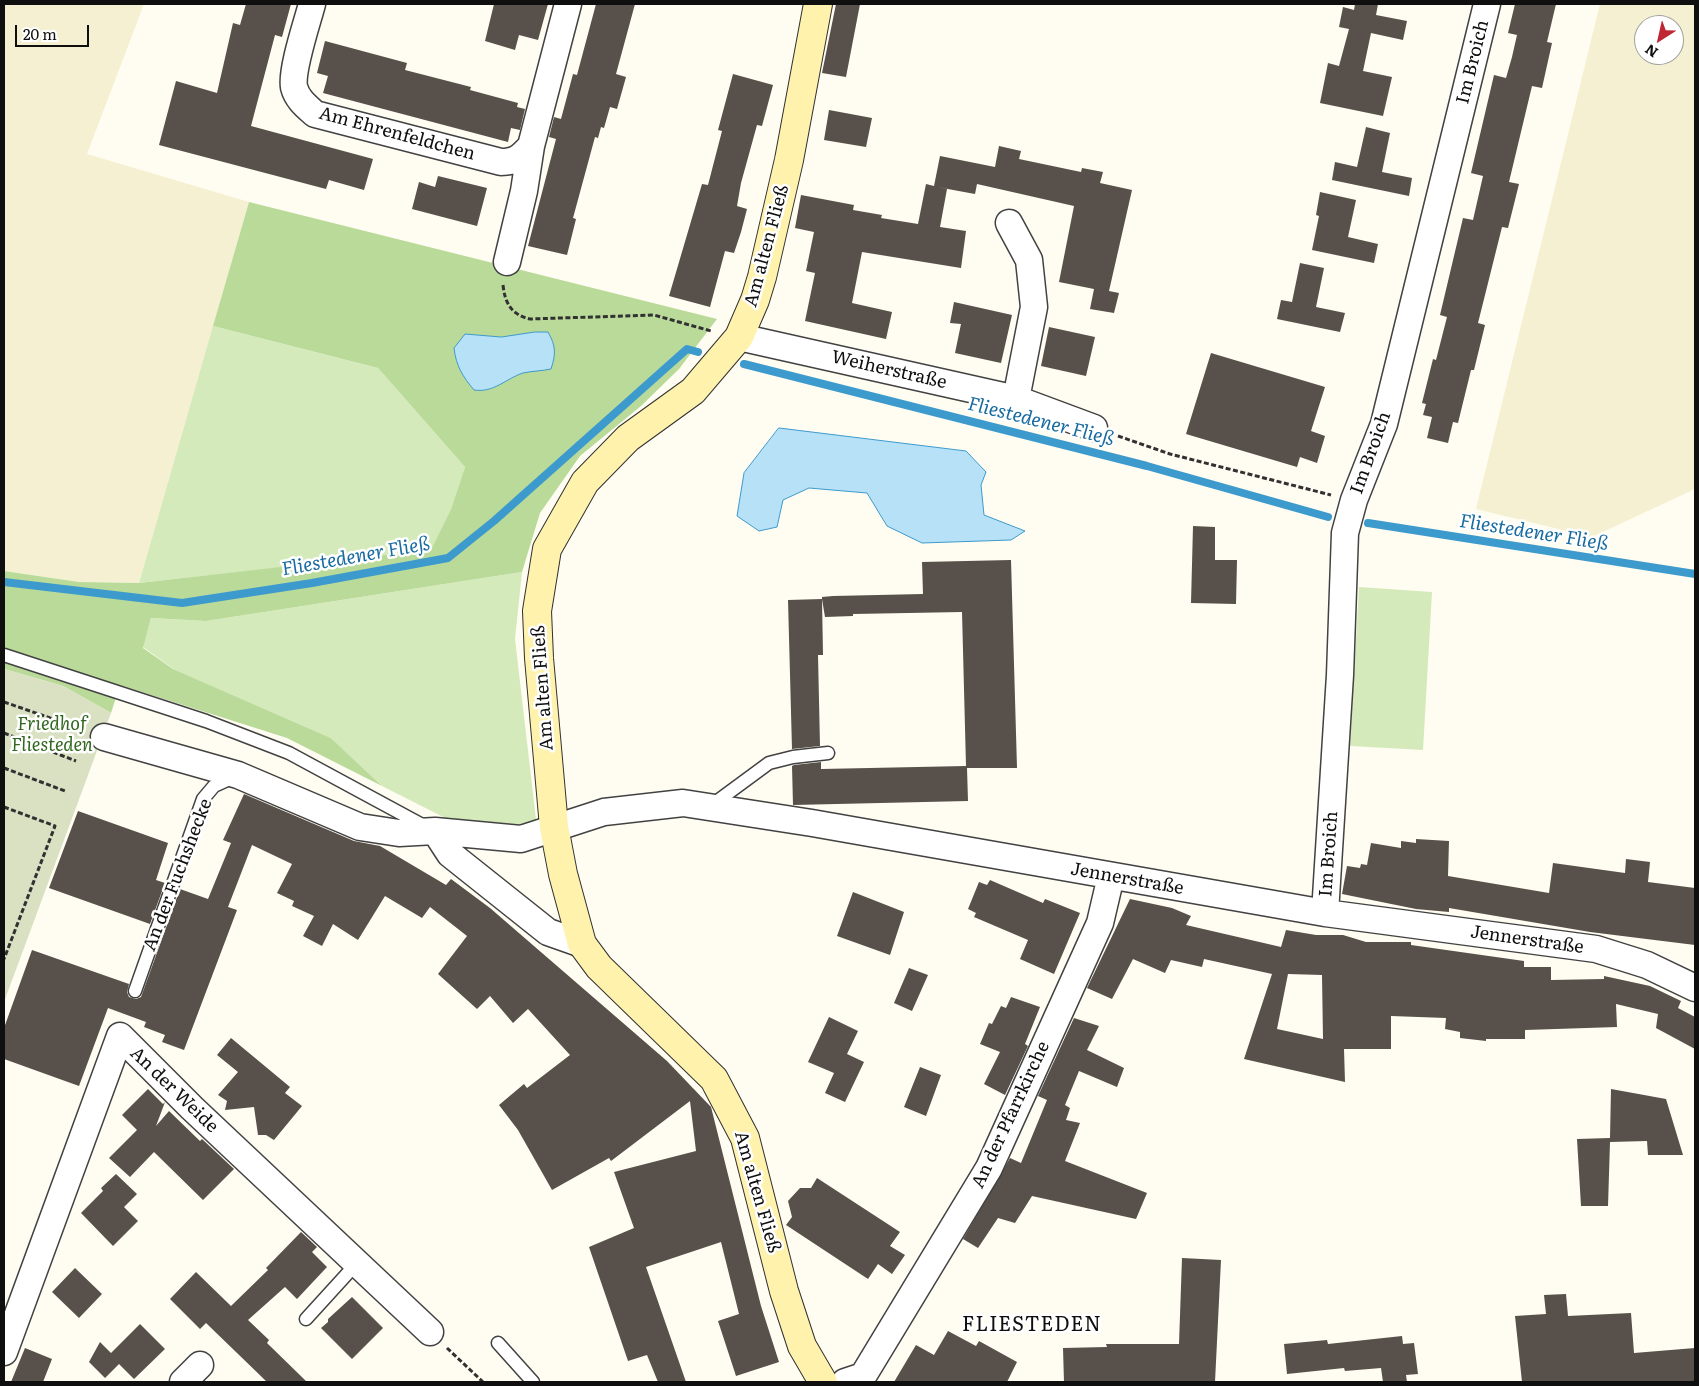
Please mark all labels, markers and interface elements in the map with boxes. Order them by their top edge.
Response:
scale bar [18,15,91,47]
north arrow [1634,15,1684,65]
street label: Im Broich [1452,18,1494,106]
text: 20 m [23,22,57,45]
text: N [1640,40,1662,63]
street label: Am Ehrenfeldchen [317,103,477,165]
street label: Am alten Fließ [740,183,794,309]
street label: Weiherstraße [829,346,949,394]
water label: Fliestedener Fließ [965,393,1117,451]
street label: Im Broich [1346,409,1396,497]
water label: Fliestedener Fließ [1458,510,1610,556]
water label: Fliestedener Fließ [280,533,432,581]
street label: Am alten Fließ [528,625,558,751]
park label: Friedhof Fliesteden [11,714,93,756]
street label: An der Fuchshecke [139,796,217,954]
street label: Im Broich [1315,810,1343,898]
street label: Jennerstraße [1069,858,1185,900]
street label: Jennerstraße [1469,921,1585,959]
street label: An der Pfarrkirche [967,1038,1055,1192]
street label: An der Weide [125,1043,223,1137]
street label: Am alten Fließ [729,1129,785,1255]
district label: FLIESTEDEN [961,1313,1103,1337]

